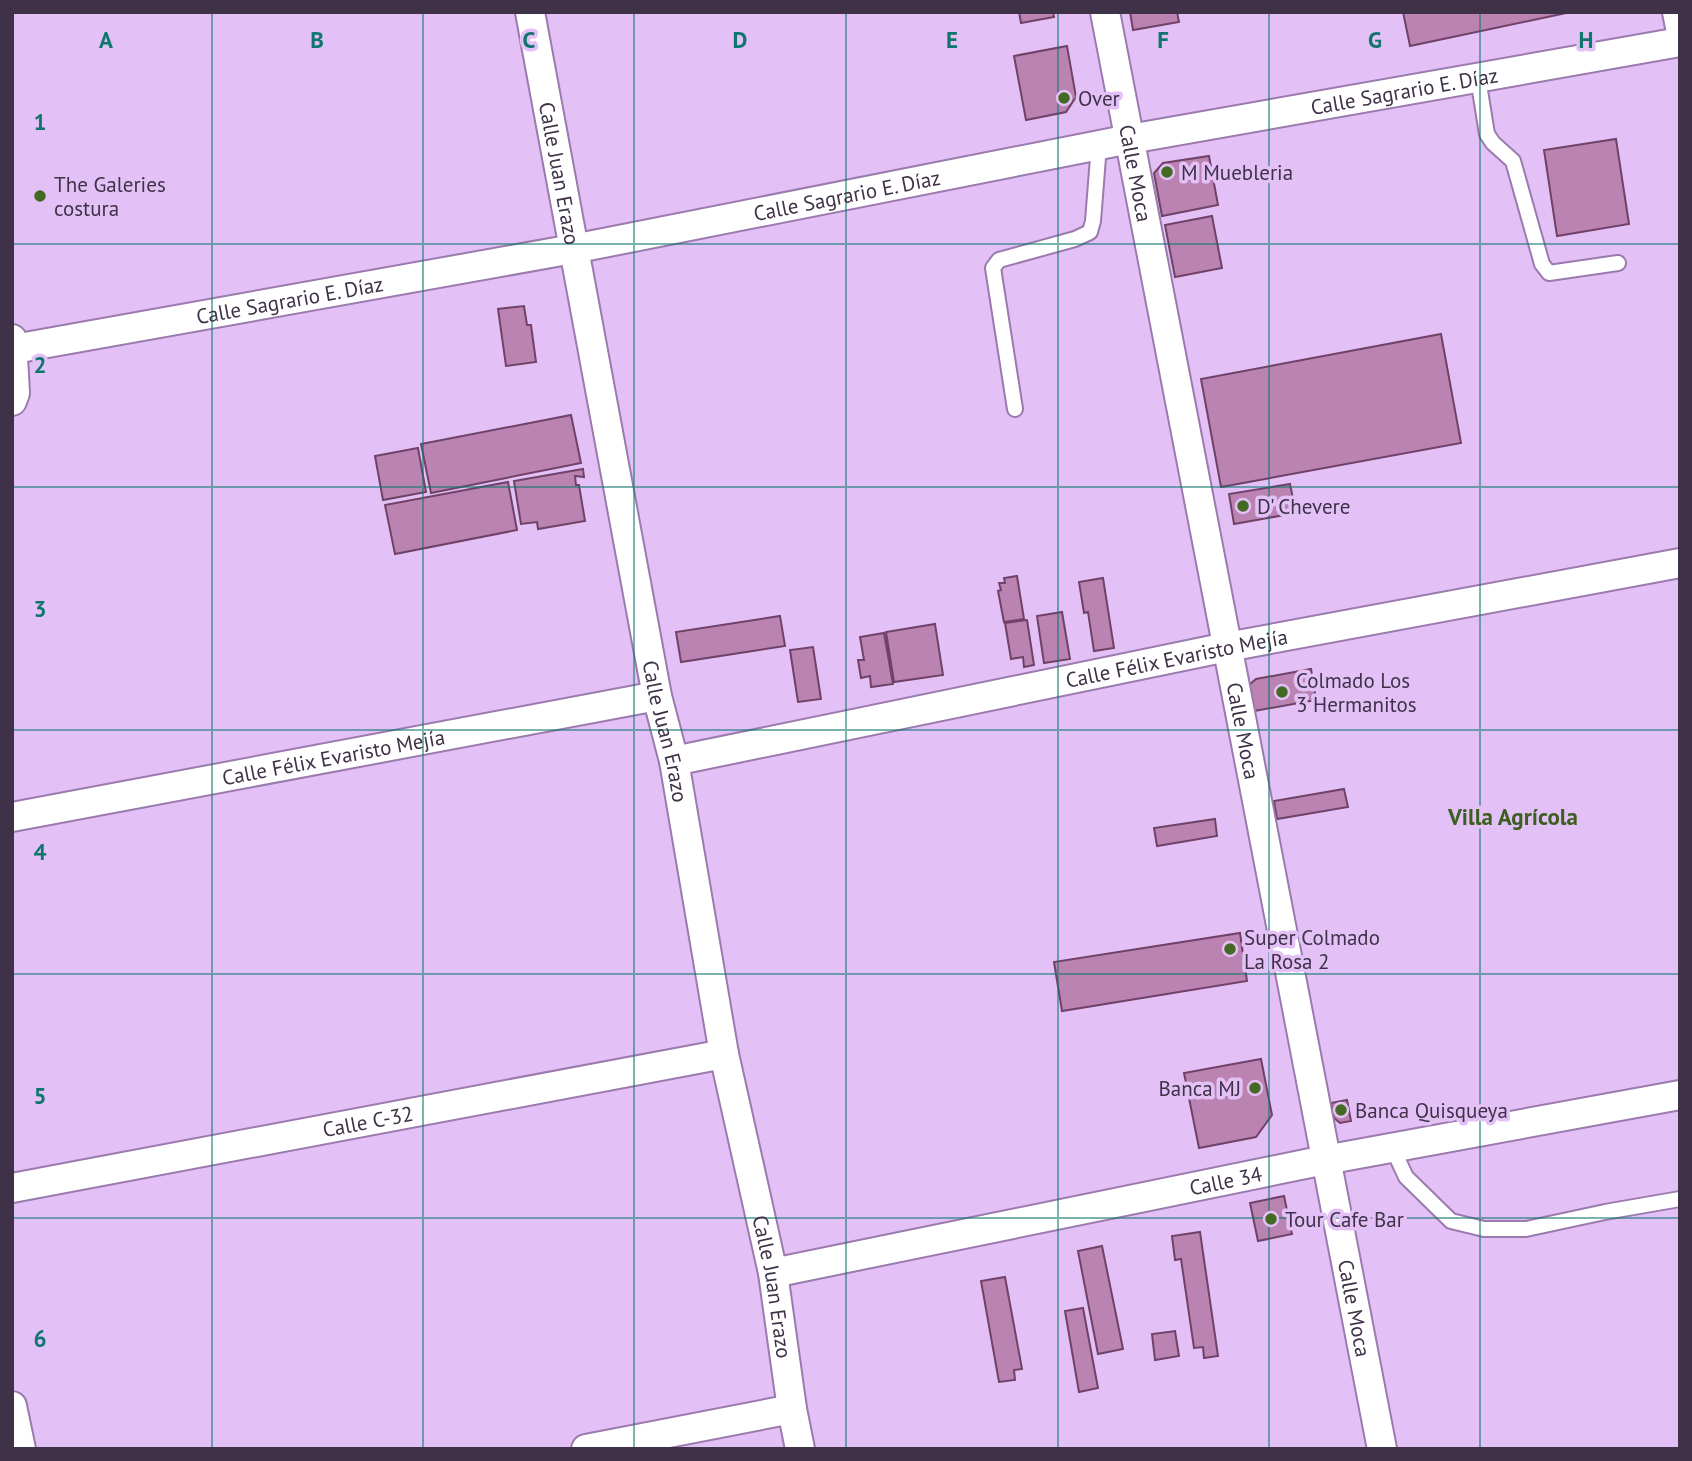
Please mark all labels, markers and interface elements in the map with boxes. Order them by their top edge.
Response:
text: A [99,25,113,54]
text: B [310,25,324,54]
text: C [523,25,536,54]
text: D [733,25,747,54]
text: E [946,25,958,54]
text: F [1157,25,1169,54]
text: G [1368,25,1382,54]
text: H [1579,25,1593,54]
street label: Calle Sagrario E. Díaz [1308,61,1500,120]
place label: Over [1078,85,1120,112]
marker: Over [1056,90,1072,106]
street label: Calle Juan Erazo [533,100,586,247]
text: 1 [33,107,47,136]
street label: Calle Moca [1113,122,1159,224]
place label: M Muebleria [1181,159,1293,186]
street label: Calle Sagrario E. Díaz [751,163,942,227]
marker: M Muebleria [1159,164,1175,180]
place label: The Galeries costura [54,171,166,222]
marker: The Galeries costura [32,188,48,204]
street label: Calle Sagrario E. Díaz [194,270,385,330]
text: 2 [33,350,47,379]
place label: D' Chevere [1257,493,1350,520]
marker: D' Chevere [1235,498,1251,514]
text: 3 [33,594,47,623]
street label: Calle Félix Evaristo Mejía [1063,623,1290,693]
street label: Calle Juan Erazo [637,658,694,804]
place label: Colmado Los 3 Hermanitos [1296,667,1417,718]
street label: Calle Moca [1221,680,1266,782]
marker: Colmado Los 3 Hermanitos [1274,684,1290,700]
street label: Calle Félix Evaristo Mejía [220,723,447,791]
district label: Villa Agrícola [1447,802,1578,831]
text: 4 [33,837,47,866]
place label: Super Colmado La Rosa 2 [1244,924,1380,975]
marker: Super Colmado La Rosa 2 [1222,941,1238,957]
place label: Banca MJ [1159,1075,1241,1102]
marker: Banca MJ [1247,1080,1263,1096]
text: 5 [33,1081,47,1110]
place label: Banca Quisqueya [1355,1097,1508,1124]
street label: Calle C-32 [320,1099,415,1143]
marker: Banca Quisqueya [1333,1102,1349,1118]
street label: Calle 34 [1187,1160,1264,1201]
place label: Tour Cafe Bar [1285,1206,1404,1233]
marker: Tour Cafe Bar [1263,1211,1279,1227]
street label: Calle Juan Erazo [747,1213,798,1360]
street label: Calle Moca [1332,1257,1377,1359]
text: 6 [33,1324,47,1353]

